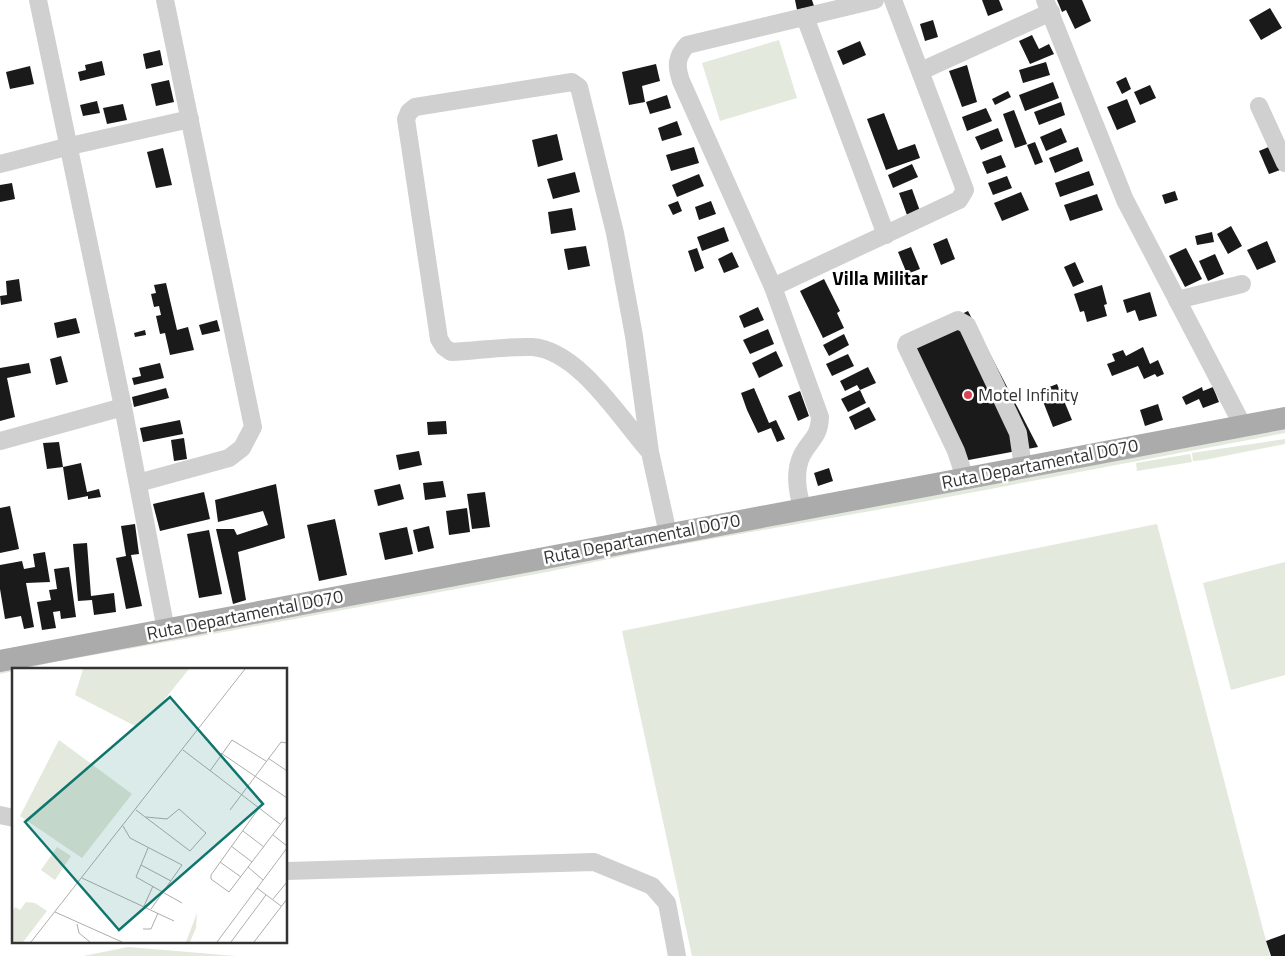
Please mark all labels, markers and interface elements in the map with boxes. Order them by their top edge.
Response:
district label: Villa Militar [832,263,928,292]
place label: Motel Infinity [978,381,1079,408]
marker: Motel Infinity [962,389,974,401]
street label: Ruta Departamental D070 [939,431,1141,496]
street label: Ruta Departamental D070 [541,506,743,571]
street label: Ruta Departamental D070 [144,582,346,647]
inset map [12,668,288,944]

